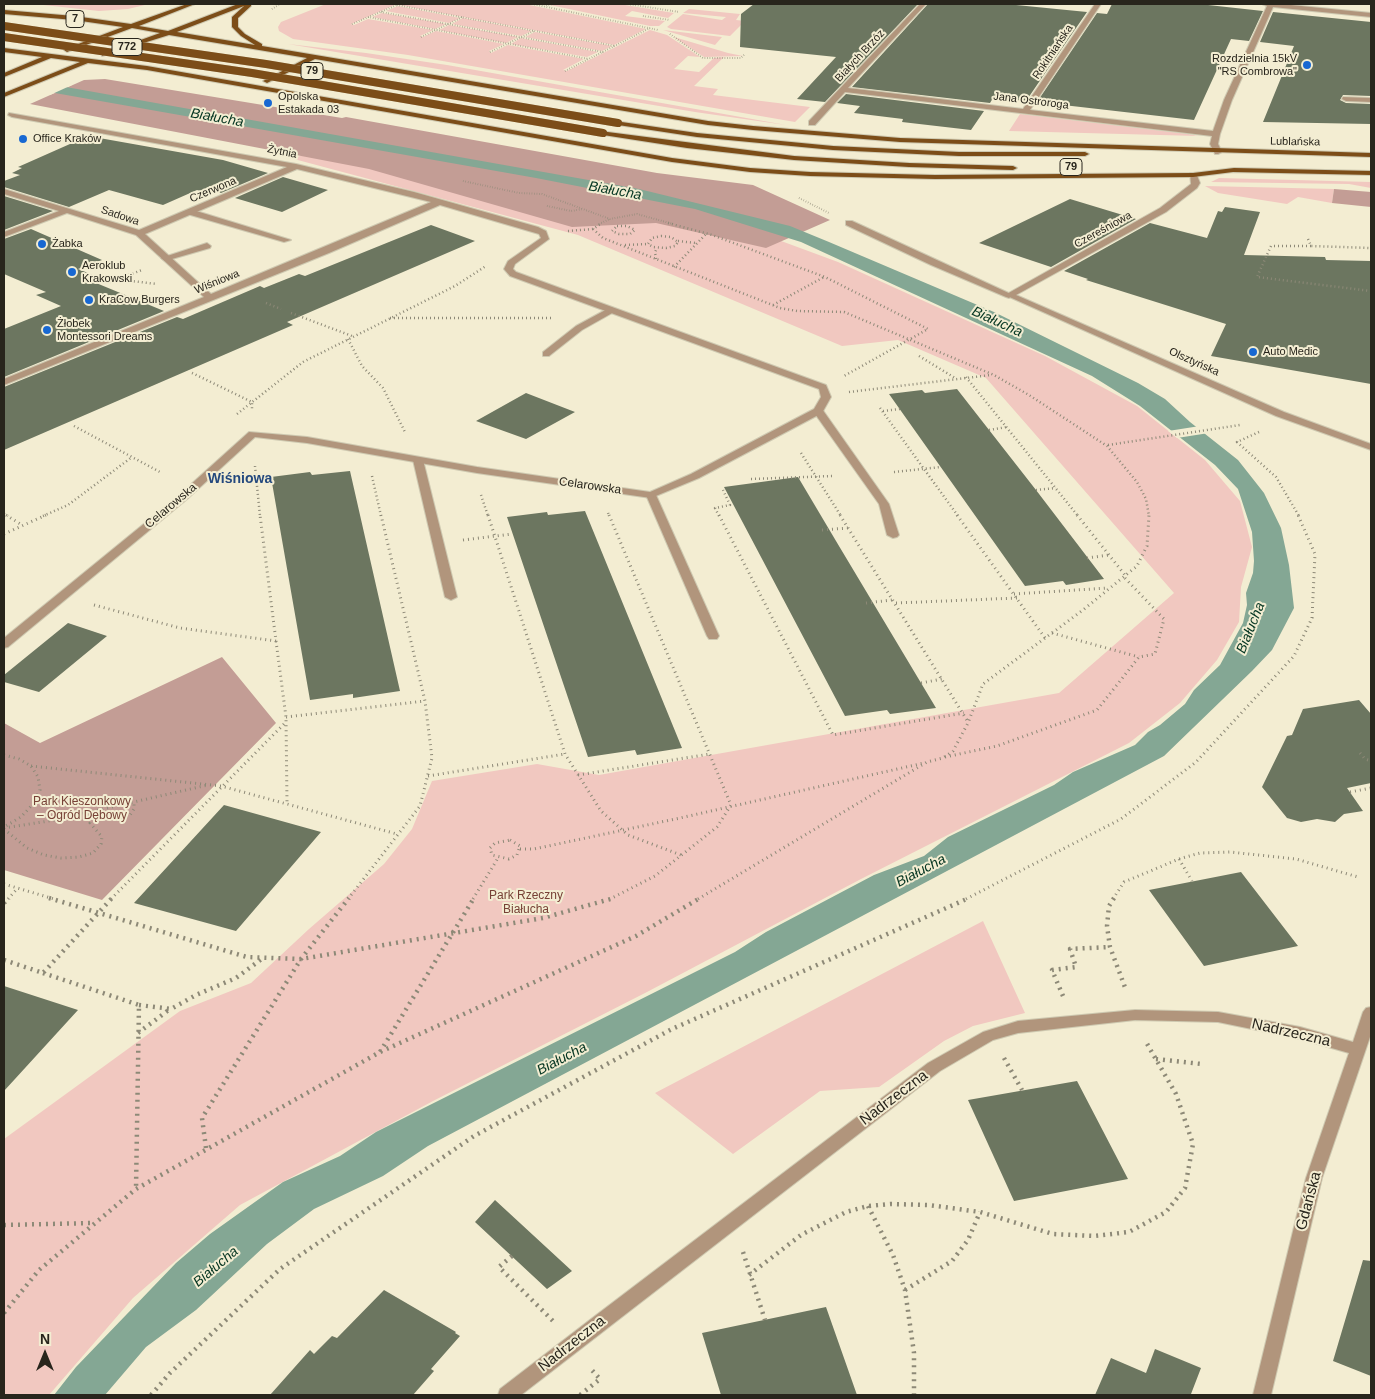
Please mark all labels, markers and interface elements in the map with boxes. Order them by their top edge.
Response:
road number: 7 [66,10,84,28]
street label: Rokitniańska [1030,22,1076,82]
street label: Białych Brzóz [832,27,888,85]
road number: 772 [112,38,142,56]
place label: Rozdzielnia 15kV "RS Combrowa" [1212,52,1297,78]
marker: Rozdzielnia 15kV "RS Combrowa" [1301,59,1313,71]
road number: 79 [301,62,323,80]
place label: Opolska Estakada 03 [278,90,339,116]
street label: Jana Ostroroga [993,90,1069,112]
marker: Opolska Estakada 03 [262,97,274,109]
water label: Białucha [189,105,245,131]
place label: Office Kraków [33,132,101,146]
marker: Office Kraków [17,133,29,145]
street label: Lublańska [1270,135,1320,149]
street label: Żytnia [266,143,298,161]
road number: 79 [1060,158,1082,176]
street label: Czerwona [188,174,238,206]
water label: Białucha [587,178,643,204]
street label: Sadowa [99,203,141,229]
street label: Czereśniowa [1072,209,1134,251]
place label: Żabka [52,237,83,251]
marker: Żabka [36,238,48,250]
place label: Aeroklub Krakowski [82,259,132,285]
marker: Aeroklub Krakowski [66,266,78,278]
street label: Wiśniowa [193,267,241,297]
place label: KraCow Burgers [99,293,180,307]
marker: KraCow Burgers [83,294,95,306]
water label: Białucha [969,303,1025,341]
place label: Żłobek Montessori Dreams [57,317,152,343]
marker: Żłobek Montessori Dreams [41,324,53,336]
street label: Olsztyńska [1167,345,1221,379]
place label: Auto Medic [1263,345,1318,359]
marker: Auto Medic [1247,346,1259,358]
district label: Wiśniowa [208,471,272,487]
street label: Celarowska [558,475,622,497]
street label: Celarowska [142,480,200,532]
water label: Białucha [1233,600,1269,656]
park label: Park Kieszonkowy – Ogród Dębowy [33,795,131,823]
water label: Białucha [893,851,949,891]
park label: Park Rzeczny Białucha [489,889,563,917]
street label: Nadrzeczna [1250,1015,1332,1051]
water label: Białucha [534,1039,590,1079]
street label: Nadrzeczna [857,1067,931,1129]
street label: Gdańska [1293,1170,1325,1232]
water label: Białucha [190,1243,242,1291]
street label: Nadrzeczna [535,1312,609,1376]
north arrow [20,1329,70,1379]
text: N [40,1331,50,1347]

